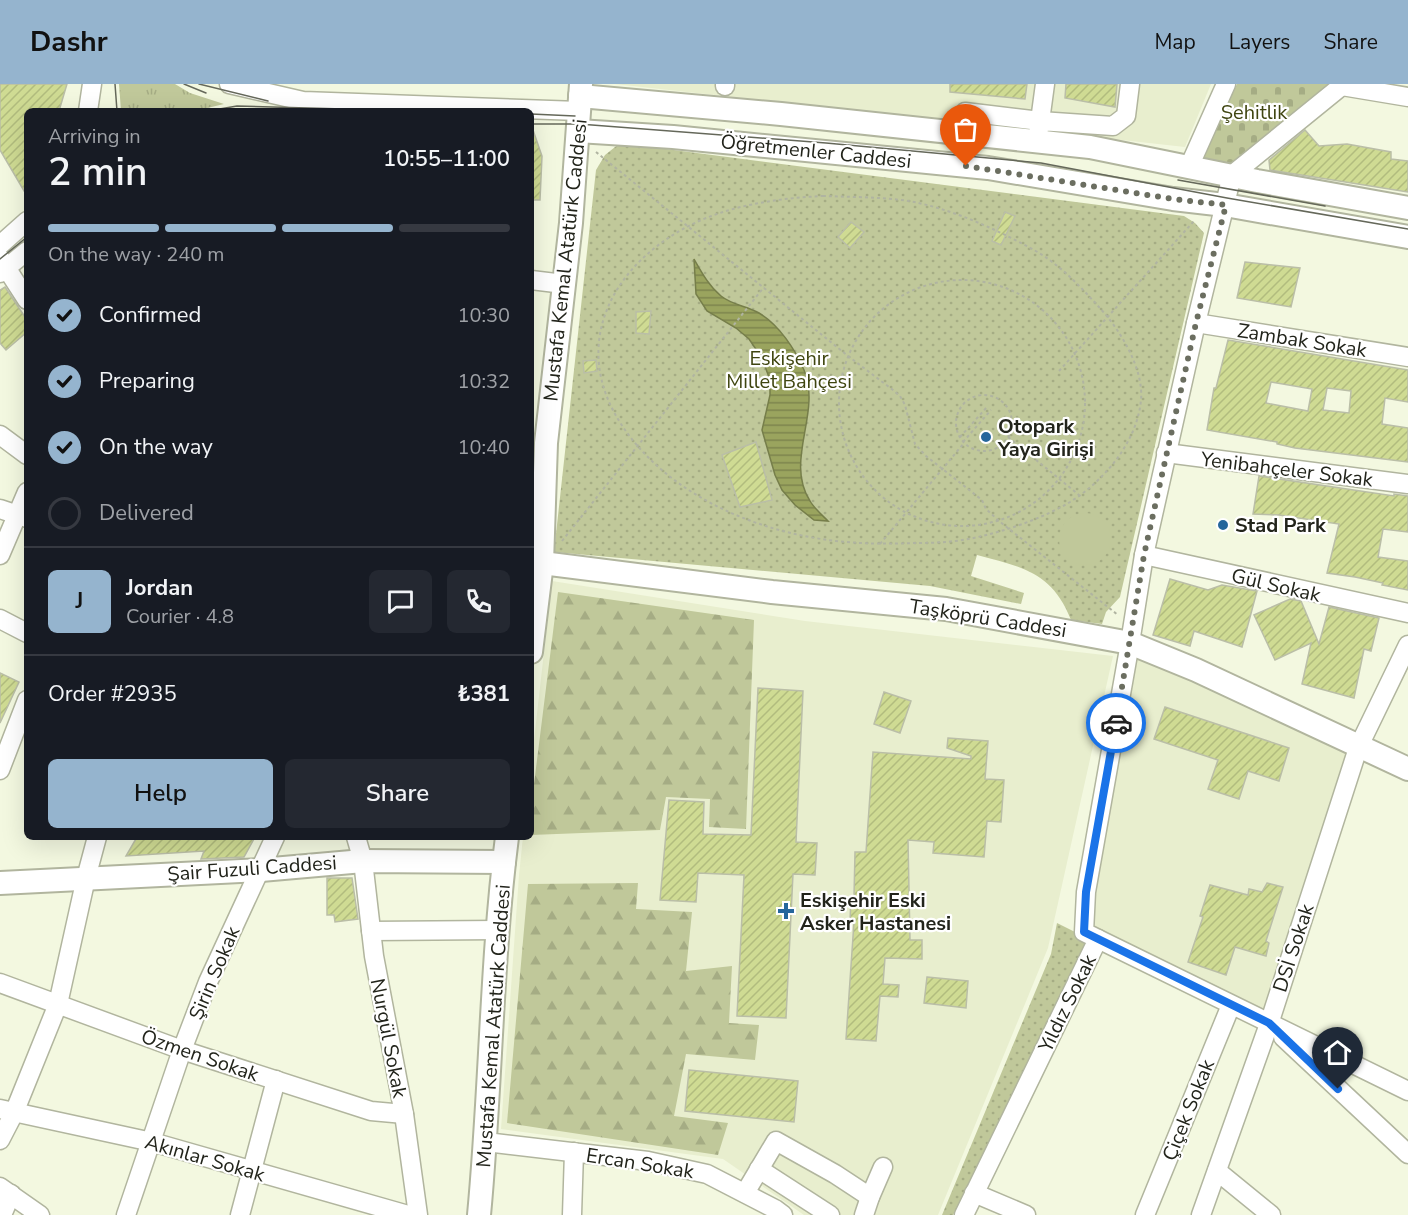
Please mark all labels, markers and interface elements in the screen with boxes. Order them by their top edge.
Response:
text: Dashr [30,23,108,61]
text: Map [1154,28,1196,56]
text: Layers [1229,28,1290,56]
text: Share [1323,28,1378,56]
park label: Şehitlik [1221,99,1288,126]
pin [940,104,991,166]
icon: bag [949,113,982,146]
street label: Mustafa Kemal Atatürk Caddesi [537,117,594,403]
text: Arriving in [48,123,141,150]
street label: Öğretmenler Caddesi [719,128,913,175]
text: 10:55–11:00 [383,144,510,174]
text: 2 min [48,146,147,199]
text: On the way · 240 m [48,241,224,268]
icon: check [48,299,81,332]
text: Confirmed [99,300,201,330]
text: 10:30 [457,302,510,329]
street label: Zambak Sokak [1235,317,1370,364]
park label: Eskişehir Millet Bahçesi [726,345,852,395]
icon: check [48,365,81,398]
text: Preparing [99,366,195,396]
text: 10:32 [457,368,510,395]
place label: Otopark Yaya Girişi [997,413,1094,463]
marker: Otopark Yaya Girişi [979,430,993,444]
icon: check [48,431,81,464]
text: On the way [99,432,213,462]
text: 10:40 [457,434,510,461]
street label: Yenibahçeler Sokak [1198,445,1375,494]
text: Delivered [99,498,194,528]
place label: Stad Park [1235,512,1327,539]
marker: Stad Park [1216,518,1230,532]
street label: Gül Sokak [1229,562,1324,609]
button: chat [369,570,432,633]
button: phone [447,570,510,633]
text: Jordan [126,573,193,603]
text: J [76,586,83,616]
street label: Taşköprü Caddesi [907,593,1068,644]
text: Courier · 4.8 [126,603,234,630]
text: Order #2935 [48,679,177,709]
text: ₺381 [457,679,510,709]
courier [1086,693,1146,753]
icon: car [1100,707,1133,740]
button: Help [48,759,273,828]
button: Share [285,759,510,828]
street label: Şair Fuzuli Caddesi [166,849,338,888]
street label: Mustafa Kemal Atatürk Caddesi [470,884,517,1169]
place label: Eskişehir Eski Asker Hastanesi [800,887,951,937]
street label: DSİ Sokak [1267,900,1321,996]
marker: Eskişehir Eski Asker Hastanesi [777,902,795,920]
street label: Şirin Sokak [183,921,247,1024]
street label: Yıldız Sokak [1032,949,1103,1057]
street label: Nurgül Sokak [364,976,413,1101]
street label: Özmen Sokak [137,1023,263,1089]
pin [1312,1027,1363,1089]
icon: home [1321,1036,1354,1069]
street label: Çiçek Sokak [1156,1055,1221,1165]
street label: Akınlar Sokak [142,1129,269,1189]
street label: Ercan Sokak [584,1142,697,1186]

